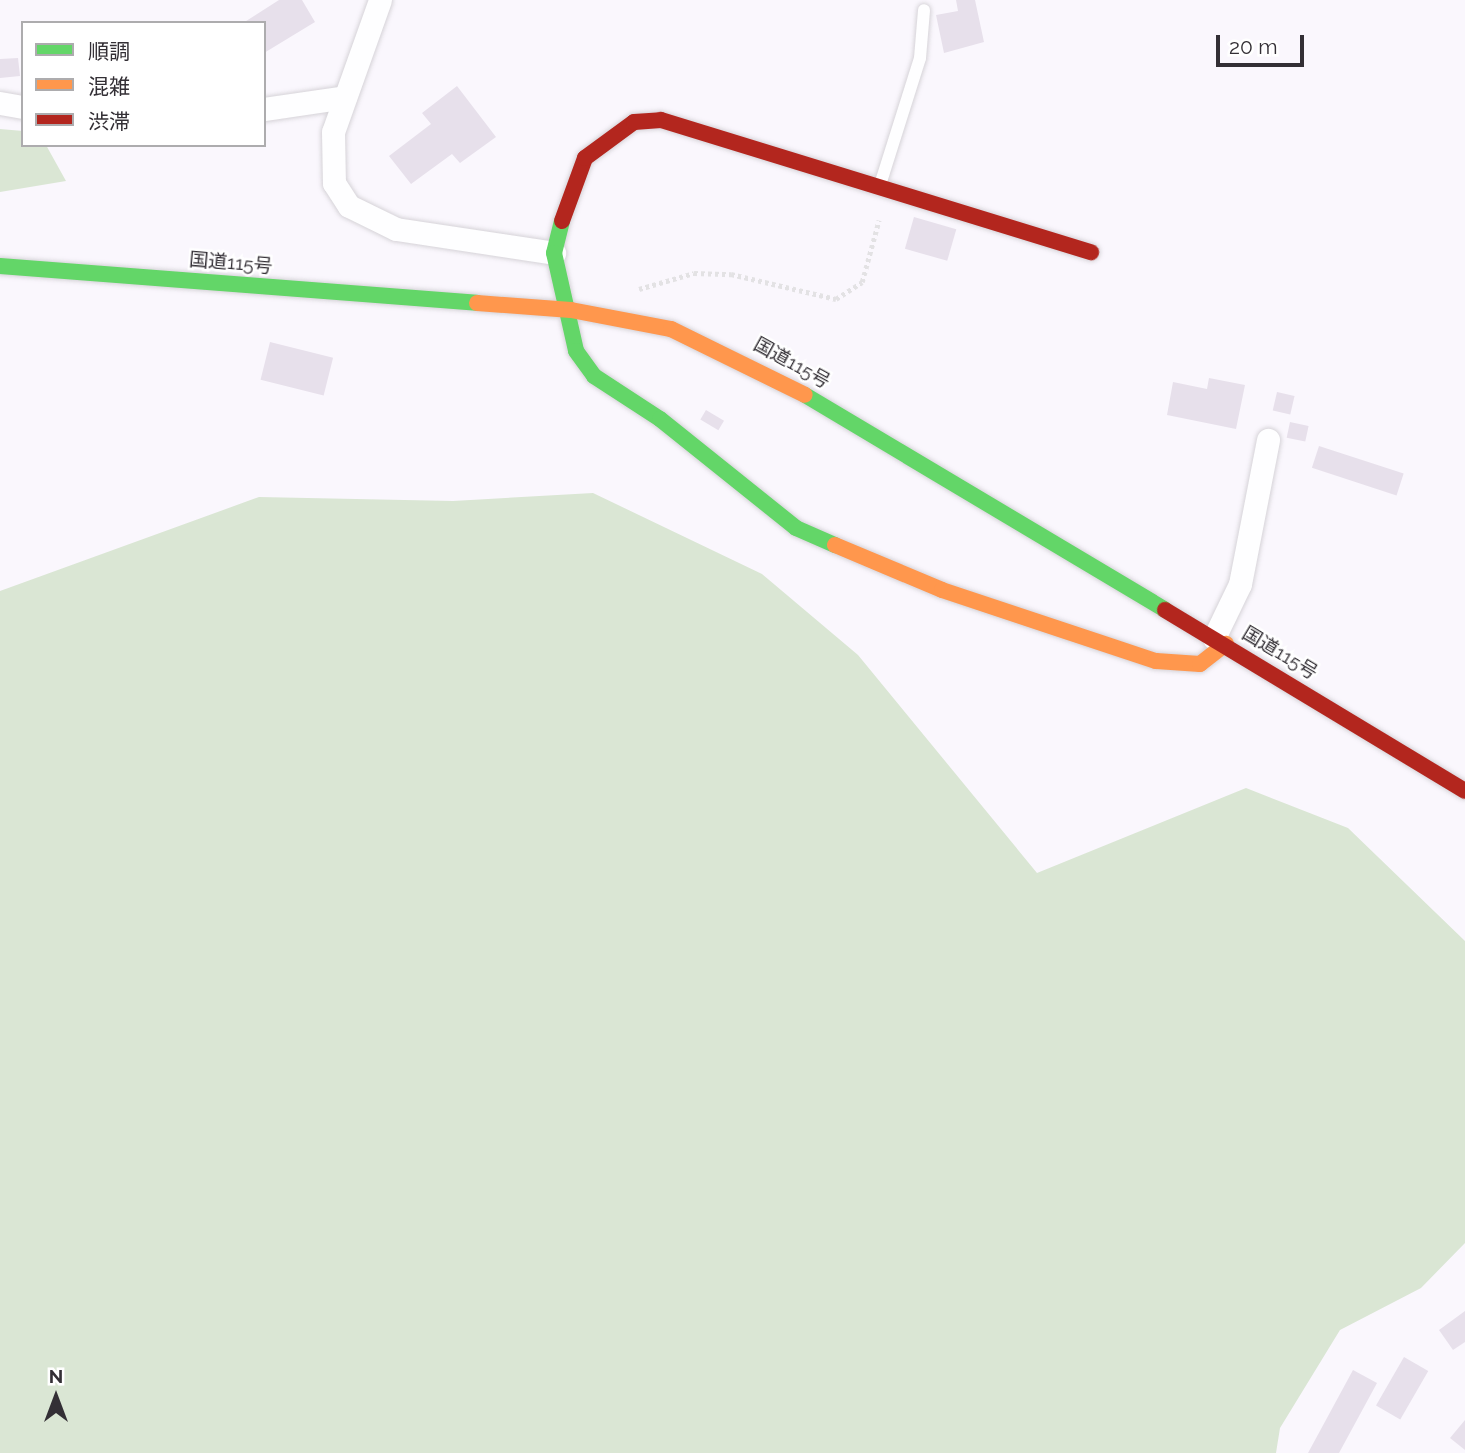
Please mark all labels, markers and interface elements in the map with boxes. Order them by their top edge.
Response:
legend [21,21,266,147]
scale bar [1220,21,1308,65]
text: 20 m [1229,34,1277,59]
text: 順調 [88,39,130,64]
text: 混雑 [88,74,130,99]
text: 渋滞 [88,109,130,134]
street label: 国道115号 [188,248,274,278]
street label: 国道115号 [750,333,834,393]
street label: 国道115号 [1238,622,1322,684]
north arrow [21,1362,91,1432]
text: N [49,1365,63,1387]

